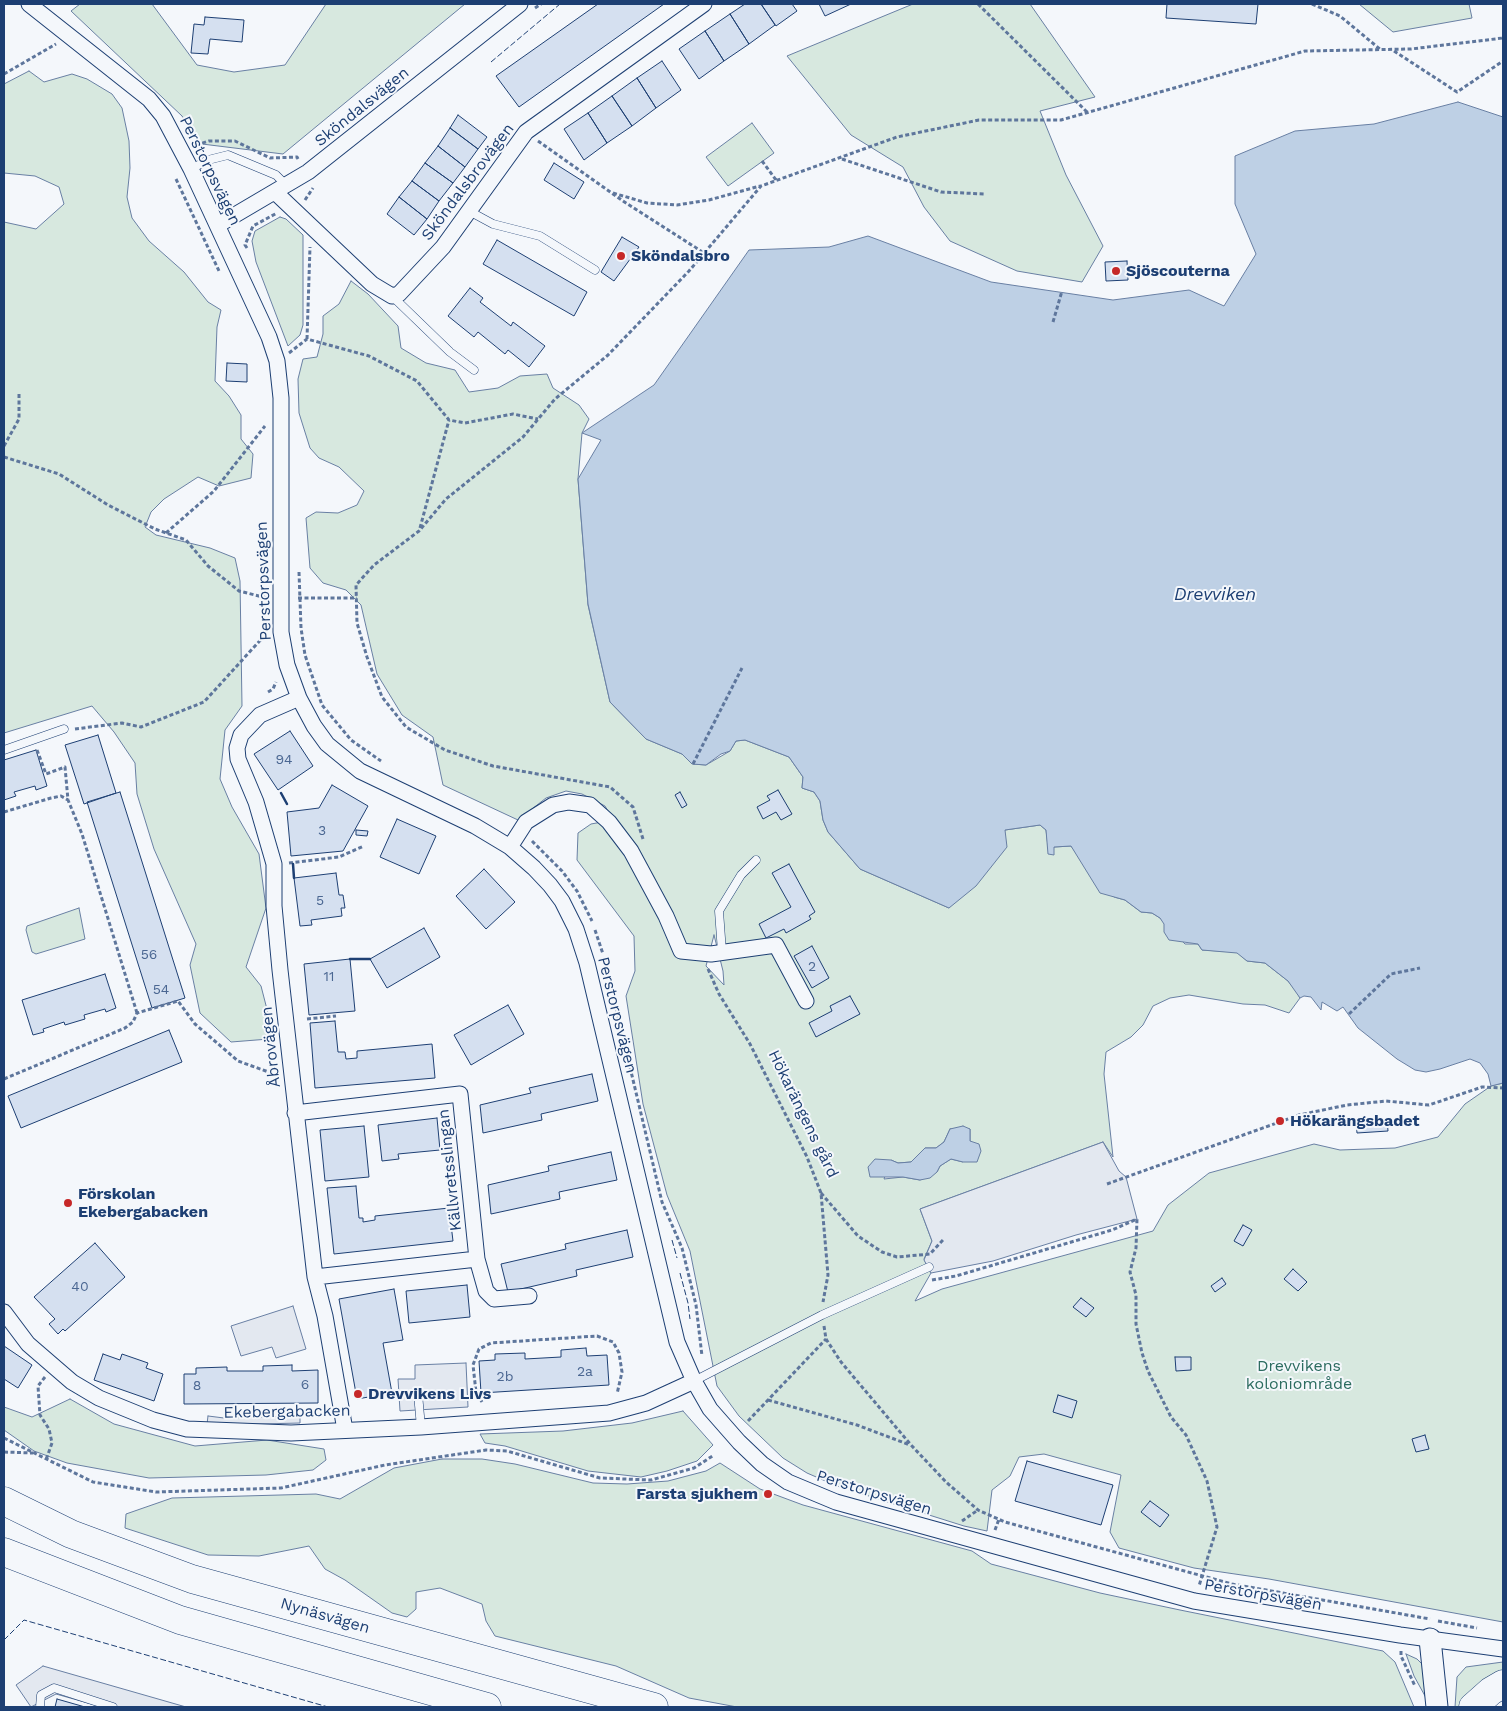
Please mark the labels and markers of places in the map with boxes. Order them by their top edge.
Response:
place label: Sköndalsbro [631,246,730,266]
marker: Sköndalsbro [615,250,627,262]
place label: Sjöscouterna [1126,261,1230,281]
marker: Sjöscouterna [1110,265,1122,277]
place label: Hökarängsbadet [1290,1111,1419,1131]
marker: Hökarängsbadet [1274,1115,1286,1127]
place label: Förskolan Ekebergabacken [78,1184,208,1222]
marker: Förskolan Ekebergabacken [62,1197,74,1209]
place label: Drevvikens Livs [368,1384,491,1404]
marker: Drevvikens Livs [352,1388,364,1400]
place label: Farsta sjukhem [636,1484,758,1504]
marker: Farsta sjukhem [762,1488,774,1500]

